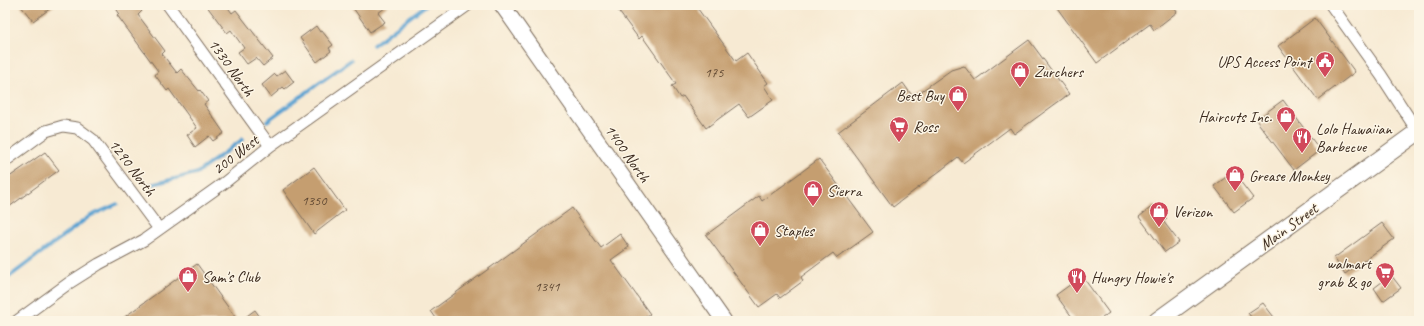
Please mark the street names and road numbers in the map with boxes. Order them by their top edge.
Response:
street label: 1330 North [204,35,259,101]
street label: 1400 North [600,121,655,187]
street label: 200 West [209,130,264,179]
street label: 1290 North [104,135,161,201]
street label: Main Street [1256,198,1323,255]

